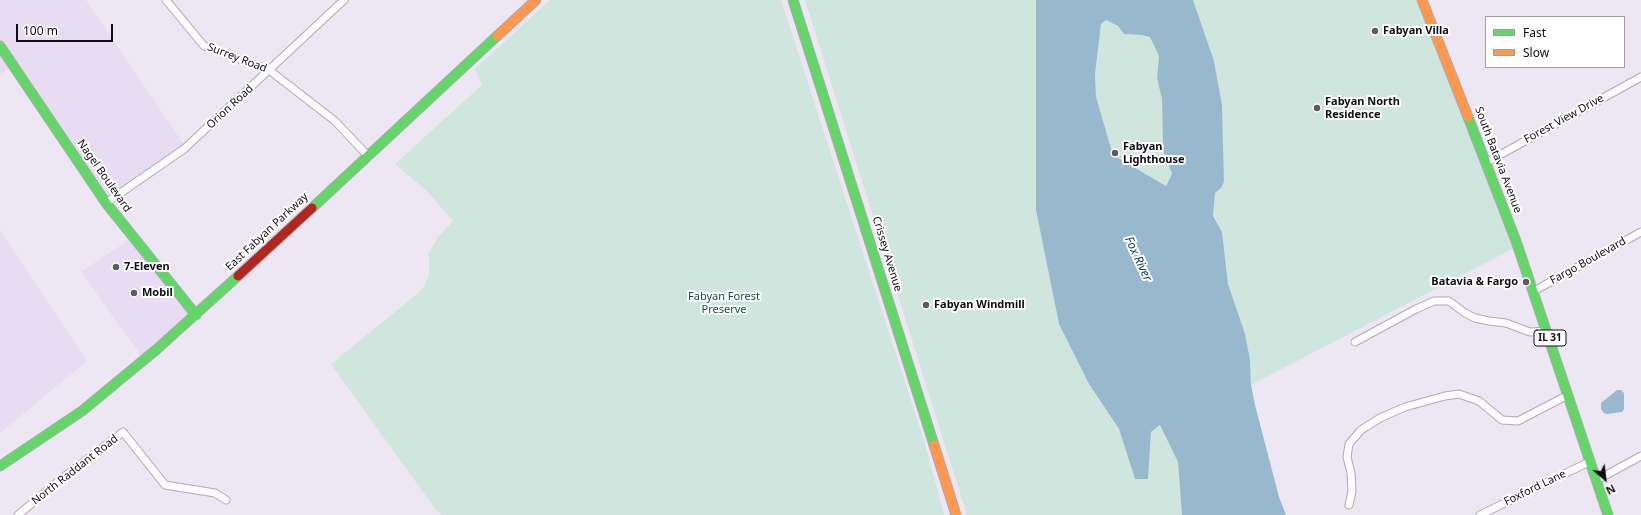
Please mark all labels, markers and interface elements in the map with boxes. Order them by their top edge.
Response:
scale bar [18,16,115,42]
legend [1485,16,1625,68]
text: 100 m [23,22,58,39]
place label: Fabyan Villa [1383,24,1449,38]
text: Fast [1523,24,1546,41]
marker: Fabyan Villa [1370,26,1380,36]
street label: Surrey Road [205,41,269,75]
text: Slow [1523,44,1549,61]
street label: Orion Road [204,82,256,132]
street label: Forest View Drive [1522,92,1606,146]
place label: Fabyan North Residence [1325,95,1400,121]
marker: Fabyan North Residence [1312,103,1322,113]
street label: South Batavia Avenue [1472,105,1524,215]
street label: Nagel Boulevard [74,137,134,215]
place label: Fabyan Lighthouse [1123,140,1185,166]
marker: Fabyan Lighthouse [1110,148,1120,158]
street label: East Fabyan Parkway [223,190,311,274]
street label: Crissey Avenue [869,215,905,293]
water label: Fox River [1121,234,1155,284]
street label: Fargo Boulevard [1548,235,1628,287]
place label: 7-Eleven [124,260,170,274]
marker: 7-Eleven [111,262,121,272]
place label: Batavia & Fargo [1431,275,1518,289]
marker: Batavia & Fargo [1521,277,1531,287]
place label: Mobil [142,286,173,300]
marker: Mobil [129,288,139,298]
park label: Fabyan Forest Preserve [688,290,760,316]
place label: Fabyan Windmill [934,298,1025,312]
marker: Fabyan Windmill [921,300,931,310]
road number: IL 31 [1534,330,1566,346]
street label: North Raddant Road [29,432,121,508]
north arrow [1585,459,1625,499]
street label: Foxford Lane [1502,467,1568,509]
text: N [1603,481,1618,499]

